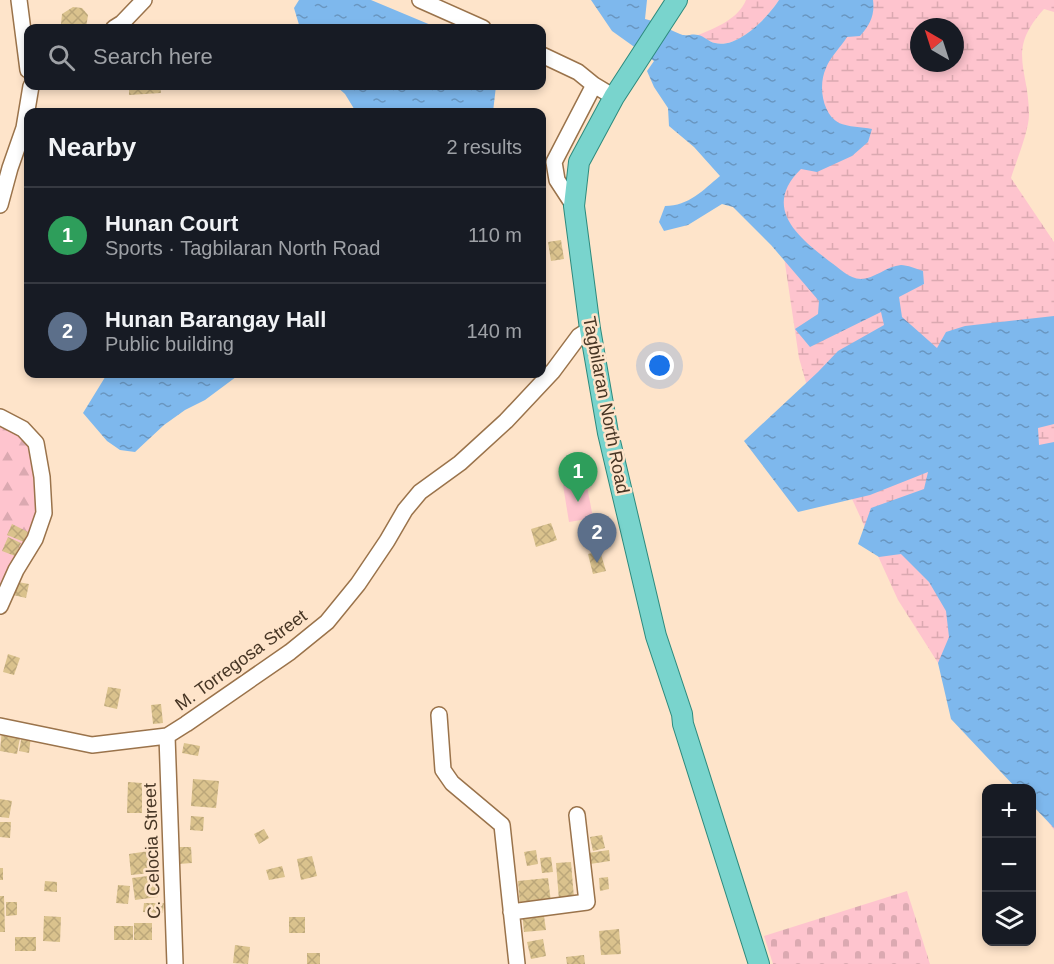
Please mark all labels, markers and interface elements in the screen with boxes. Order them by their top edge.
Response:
north arrow [910,18,964,72]
search box [24,24,546,90]
icon: search [45,41,78,74]
text: Search here [93,44,213,69]
text: Nearby [48,132,136,162]
text: 2 results [446,136,522,158]
text: Hunan Court [105,211,238,236]
text: 1 [62,224,73,246]
text: 110 m [468,224,522,246]
text: Sports · Tagbilaran North Road [105,237,380,259]
text: Hunan Barangay Hall [105,307,326,332]
street label: Tagbilaran North Road [579,315,633,495]
text: 2 [62,320,73,342]
text: 140 m [466,320,522,342]
text: Public building [105,333,234,355]
your location [645,351,674,380]
pin: 1 [558,452,598,502]
pin: 2 [578,514,616,563]
street label: M. Torregosa Street [171,606,311,714]
street label: C. Celocia Street [140,783,164,919]
map controls [982,784,1036,946]
button: + [982,784,1036,838]
button: − [982,838,1036,892]
button: layers [982,892,1036,946]

